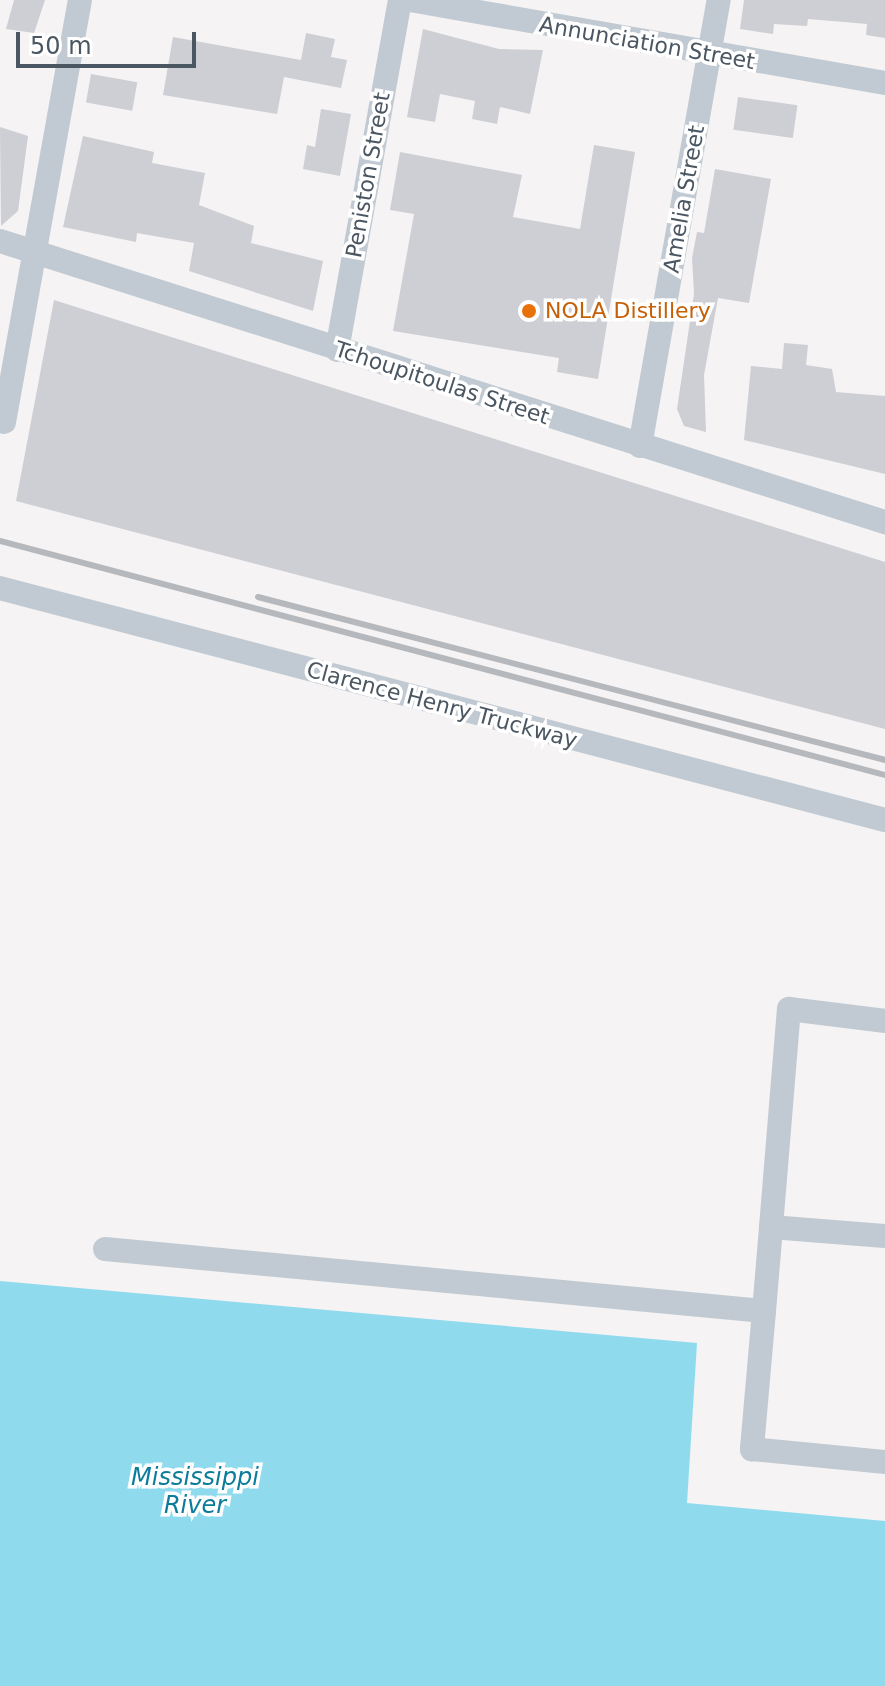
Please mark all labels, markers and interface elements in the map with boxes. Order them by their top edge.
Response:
street label: Annunciation Street [537,11,757,75]
scale bar [20,16,200,66]
text: 50 m [30,32,92,60]
street label: Peniston Street [340,90,396,260]
street label: Amelia Street [658,123,710,275]
place label: NOLA Distillery [545,298,711,324]
marker: NOLA Distillery [520,302,538,320]
street label: Tchoupitoulas Street [331,336,553,430]
street label: Clarence Henry Truckway [304,656,580,754]
water label: Mississippi River [131,1464,259,1520]

